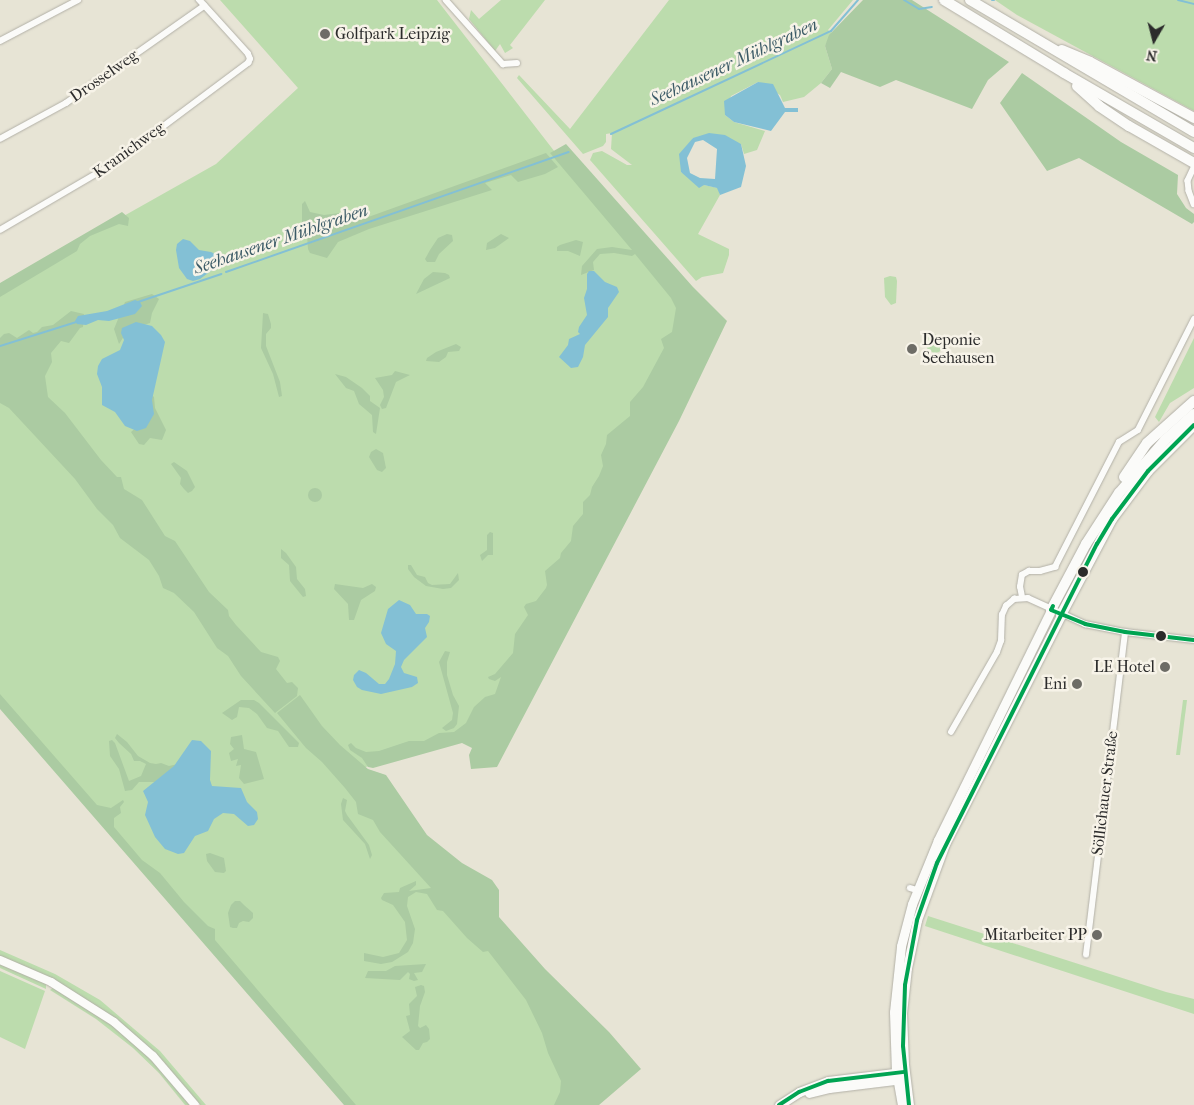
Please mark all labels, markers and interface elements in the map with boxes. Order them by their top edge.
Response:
water label: Seehausener Mühlgraben [646,15,822,111]
north arrow [1129,15,1179,65]
place label: Golfpark Leipzig [335,24,450,44]
marker: Golfpark Leipzig [319,28,331,40]
street label: Drosselweg [66,45,142,107]
text: N [1145,46,1158,65]
street label: Kranichweg [90,118,168,182]
water label: Seehausener Mühlgraben [191,200,371,280]
place label: Deponie Seehausen [922,330,995,368]
marker: Deponie Seehausen [906,343,918,355]
unlabelled marker [1078,567,1088,577]
unlabelled marker [1156,631,1166,641]
place label: LE Hotel [1094,657,1155,677]
marker: LE Hotel [1159,661,1171,673]
place label: Eni [1043,674,1067,694]
marker: Eni [1071,678,1083,690]
street label: Söllichauer Straße [1088,730,1122,856]
place label: Mitarbeiter PP [984,925,1087,945]
marker: Mitarbeiter PP [1091,929,1103,941]

